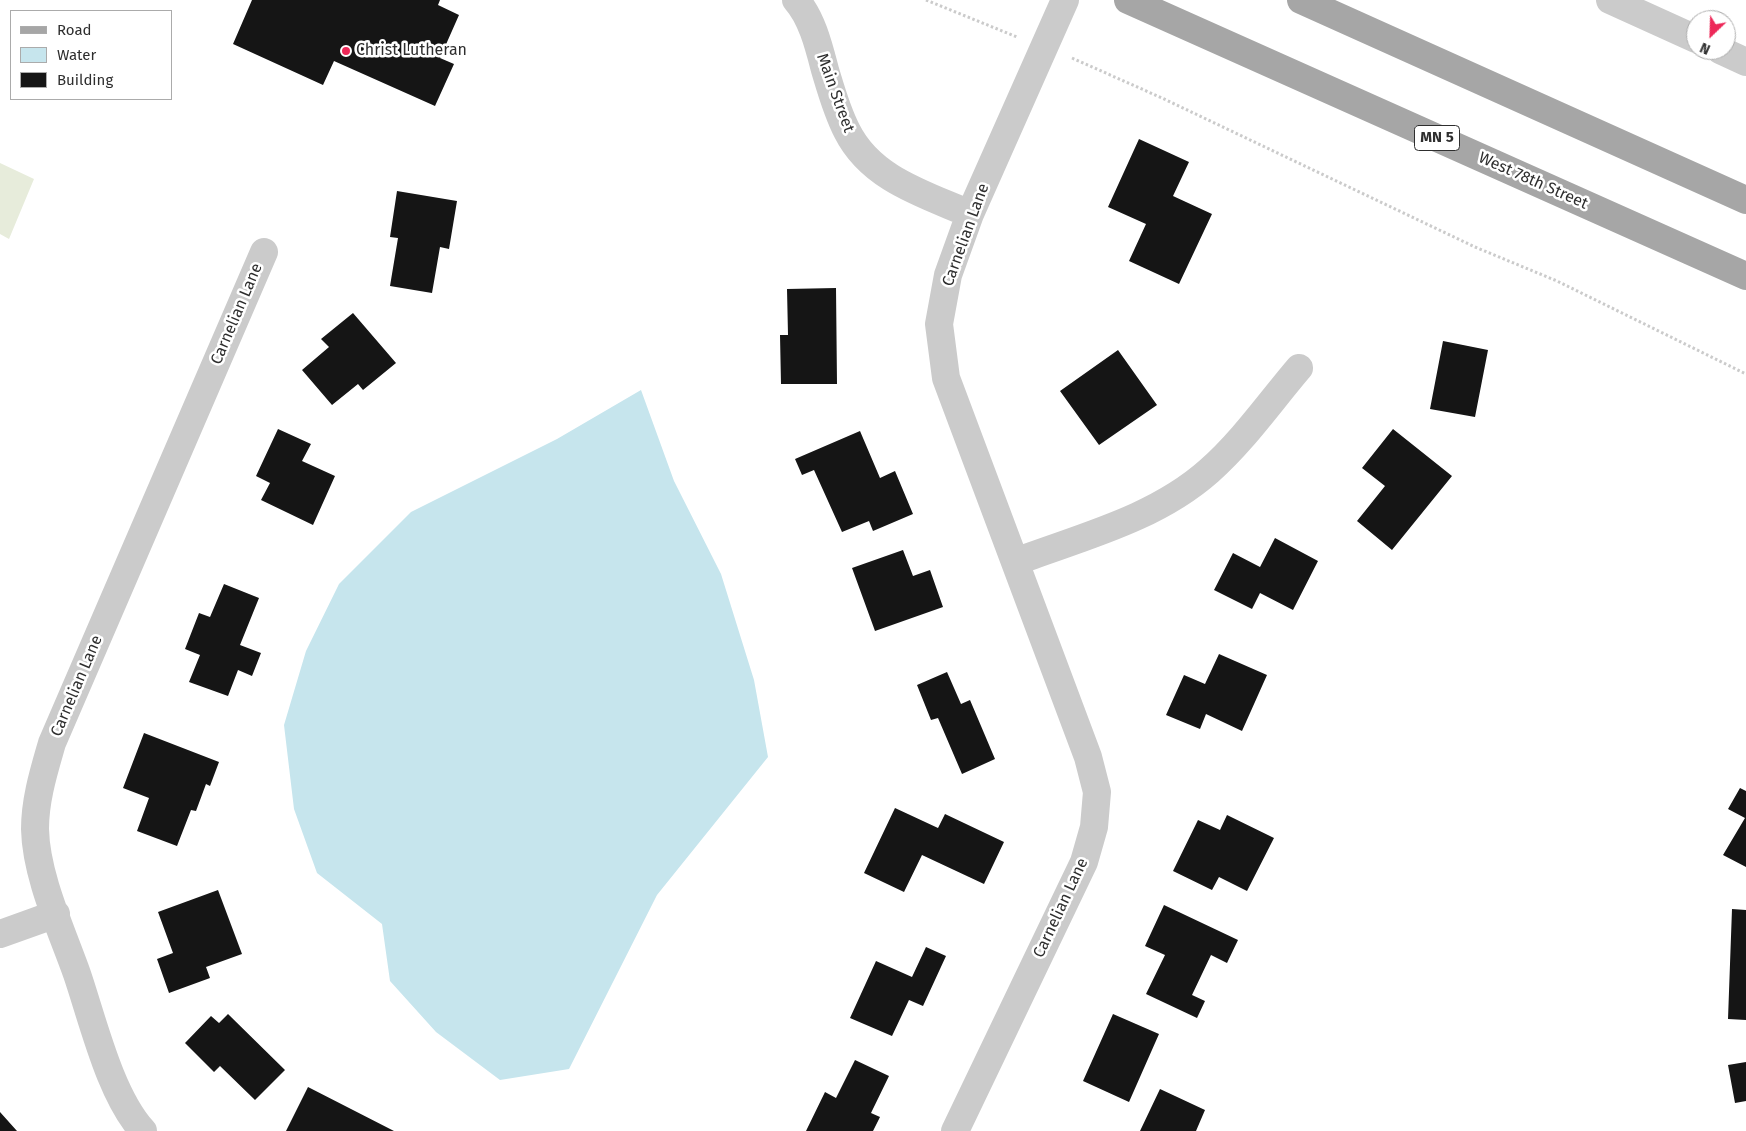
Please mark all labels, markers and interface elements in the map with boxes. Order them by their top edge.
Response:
legend [10,10,172,100]
north arrow [1686,10,1736,60]
text: Road [57,21,92,39]
text: N [1697,39,1713,58]
place label: Christ Lutheran [356,41,467,61]
marker: Christ Lutheran [340,45,352,57]
text: Water [57,46,96,64]
street label: Main Street [812,51,858,135]
text: Building [57,71,113,89]
road number: MN 5 [1414,126,1460,150]
street label: West 78th Street [1475,148,1591,214]
street label: Carnelian Lane [939,181,993,289]
street label: Carnelian Lane [207,261,267,367]
street label: Carnelian Lane [47,633,107,739]
street label: Carnelian Lane [1029,855,1093,961]

